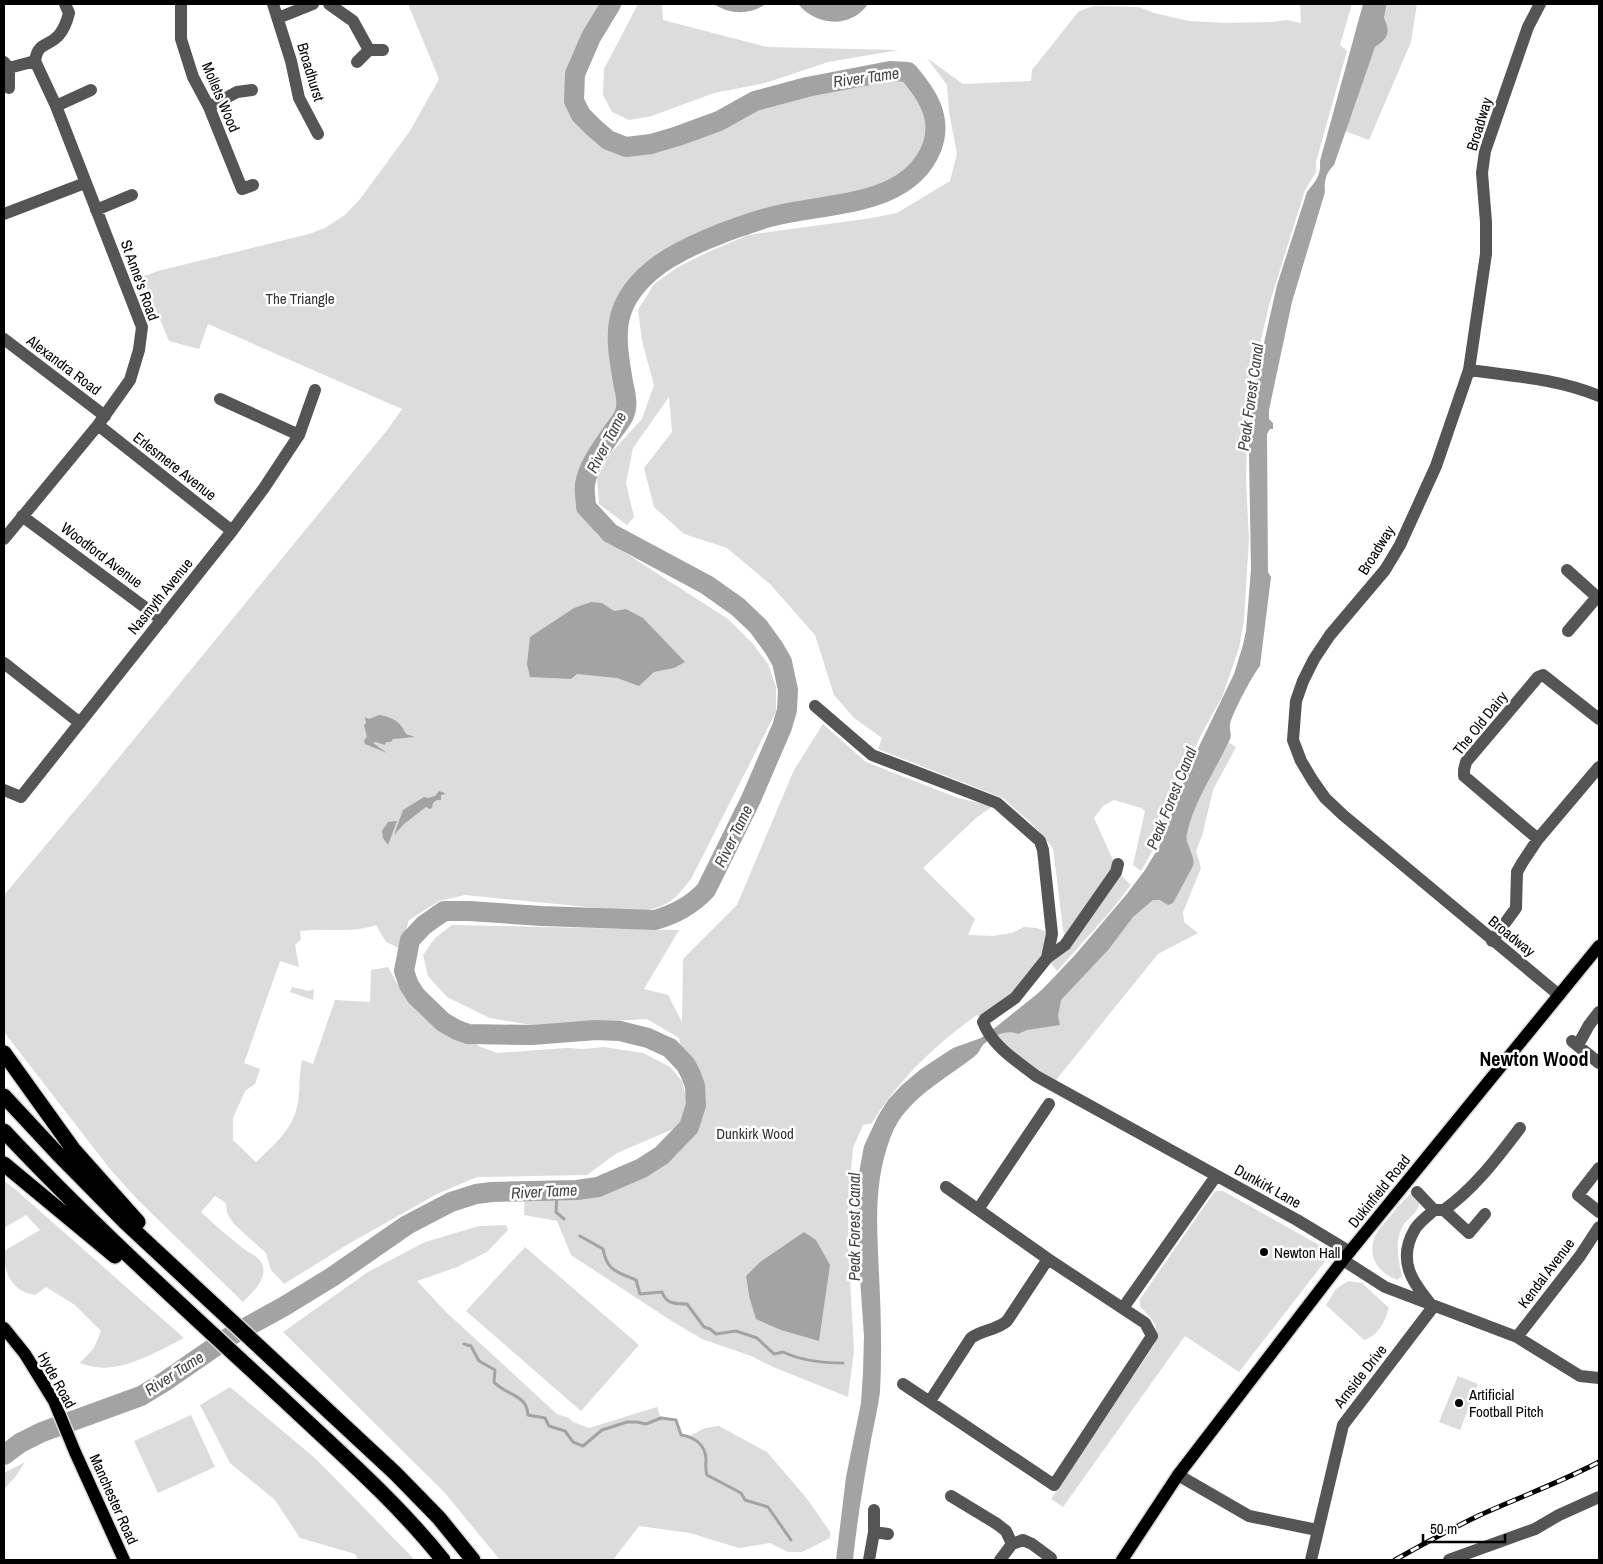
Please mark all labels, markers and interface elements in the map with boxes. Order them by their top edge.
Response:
street label: Broadhurst [292,40,330,104]
street label: Mollets Wood [197,59,245,135]
water label: River Tame [832,61,900,93]
street label: Broadway [1461,94,1497,153]
street label: St Anne's Road [116,237,164,323]
park label: The Triangle [265,288,335,309]
street label: Alexandra Road [22,329,106,400]
water label: Peak Forest Canal [1232,341,1269,452]
water label: River Tame [581,407,631,477]
street label: Erlesmere Avenue [129,427,221,505]
street label: Woodford Avenue [57,517,147,593]
street label: Broadway [1353,521,1400,579]
street label: Nasmyth Avenue [123,553,197,639]
street label: The Old Dairy [1448,686,1513,759]
water label: Peak Forest Canal [1141,743,1202,852]
water label: River Tame [709,801,757,871]
street label: Broadway [1484,911,1541,962]
district label: Newton Wood [1479,1045,1589,1072]
park label: Dunkirk Wood [716,1123,794,1144]
street label: Dukinfield Road [1343,1150,1415,1232]
street label: Dunkirk Lane [1231,1159,1305,1213]
water label: Peak Forest Canal [843,1172,865,1281]
water label: River Tame [510,1178,578,1204]
street label: Kendal Avenue [1513,1234,1579,1312]
place label: Newton Hall [1274,1242,1340,1263]
marker: Newton Hall [1258,1246,1270,1258]
street label: Arnside Drive [1328,1340,1392,1413]
water label: River Tame [140,1346,208,1400]
street label: Hyde Road [33,1348,81,1412]
place label: Artificial Football Pitch [1468,1384,1544,1422]
marker: Artificial Football Pitch [1453,1397,1465,1409]
street label: Manchester Road [85,1450,143,1548]
scale bar [1423,1512,1506,1544]
text: 50 m [1430,1518,1457,1539]

